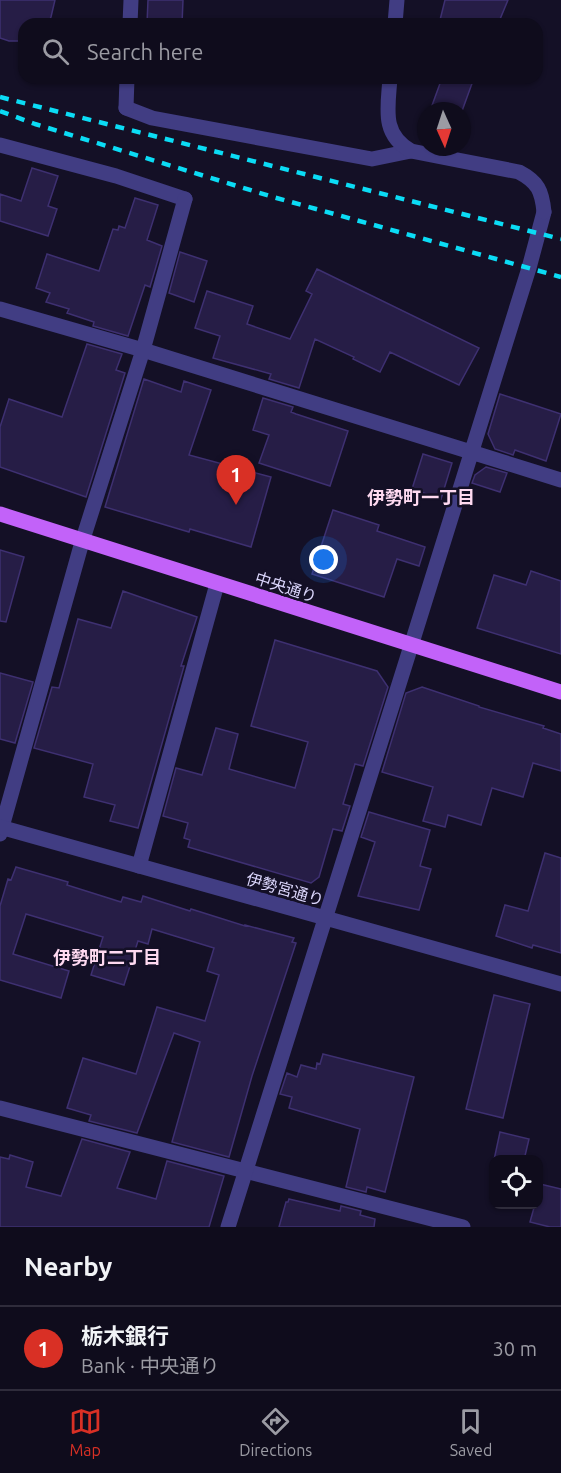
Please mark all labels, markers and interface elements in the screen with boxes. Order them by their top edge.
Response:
search box [18,18,543,84]
icon: search [39,35,72,68]
text: Search here [87,39,203,64]
north arrow [417,102,471,156]
pin: 1 [216,456,256,505]
district label: 伊勢町一丁目 [367,487,475,507]
your location [309,545,338,574]
street label: 中央通り [253,569,319,605]
street label: 伊勢宮通り [244,869,326,909]
district label: 伊勢町二丁目 [53,947,161,967]
map controls [489,1155,543,1209]
button: locate [489,1155,543,1209]
text: Nearby [24,1252,112,1281]
text: 栃木銀行 [81,1323,169,1348]
text: 1 [38,1337,49,1360]
text: 30 m [493,1337,537,1360]
text: Bank · 中央通り [81,1354,220,1377]
tab: Map [69,1405,102,1459]
tab: Directions [239,1405,312,1459]
tab: Saved [450,1405,492,1459]

